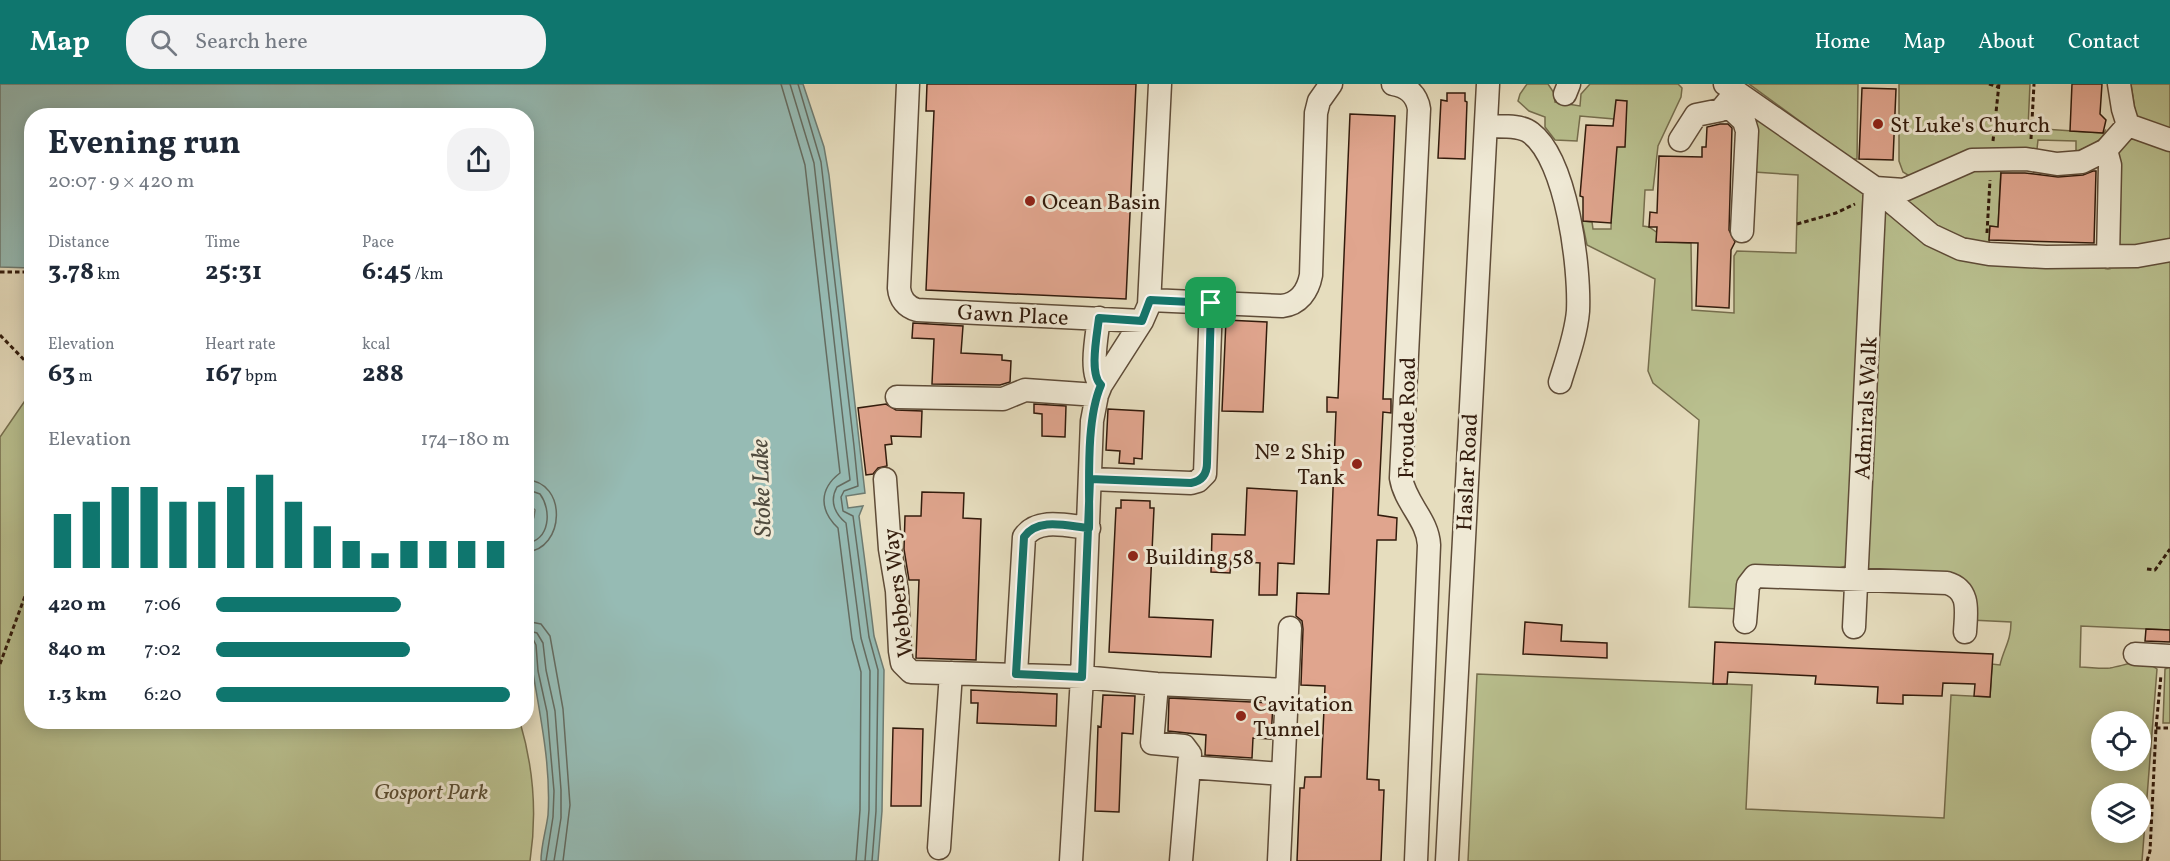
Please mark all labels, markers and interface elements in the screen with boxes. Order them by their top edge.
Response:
search box [126,15,546,69]
text: Map [30,23,90,62]
icon: search [147,26,180,59]
text: Search here [195,27,308,58]
text: Home [1815,28,1870,57]
text: Map [1903,28,1945,57]
text: About [1978,28,2035,57]
text: Contact [2068,28,2140,57]
place label: St Luke's Church [1890,111,2050,142]
marker: St Luke's Church [1871,117,1885,131]
text: Evening run [48,122,241,168]
button: share [447,128,510,191]
text: 20:07 · 9 × 420 m [48,168,195,196]
place label: Ocean Basin [1042,188,1161,219]
marker: Ocean Basin [1023,194,1037,208]
text: Distance [48,232,109,254]
text: Time [205,232,240,254]
text: Pace [362,232,394,254]
text: 3.78 [48,254,94,290]
text: 25:31 [205,254,262,290]
text: 6:45 [362,254,412,290]
text: km [94,264,120,286]
text: /km [412,264,443,286]
pin [1185,277,1236,328]
icon: arrive [1194,286,1227,319]
street label: Gawn Place [956,298,1069,335]
text: Elevation [48,334,115,356]
text: Heart rate [205,334,276,356]
text: kcal [362,334,390,356]
street label: Admirals Walk [1848,336,1887,481]
text: 63 [48,356,75,392]
text: 167 [205,356,242,392]
text: 288 [362,356,404,392]
street label: Froude Road [1392,357,1425,479]
text: m [75,366,93,388]
text: bpm [242,366,277,388]
street label: Haslar Road [1450,413,1487,532]
text: Elevation [48,426,131,454]
text: 174–180 m [420,426,510,454]
water label: Stoke Lake [744,438,782,538]
place label: № 2 Ship Tank [1254,438,1345,494]
marker: № 2 Ship Tank [1350,457,1364,471]
street label: Webbers Way [876,526,923,659]
place label: Building 58 [1145,543,1254,574]
marker: Building 58 [1126,549,1140,563]
text: 420 m [48,591,106,619]
text: 7:06 [144,591,181,619]
text: 840 m [48,636,106,664]
text: 7:02 [144,636,181,664]
text: 1.3 km [48,681,107,709]
text: 6:20 [144,681,181,709]
place label: Cavitation Tunnel [1253,690,1353,746]
marker: Cavitation Tunnel [1234,709,1248,723]
map controls [2091,711,2151,843]
button: locate [2091,711,2151,771]
park label: Gosport Park [374,778,488,809]
button: layers [2091,783,2151,843]

